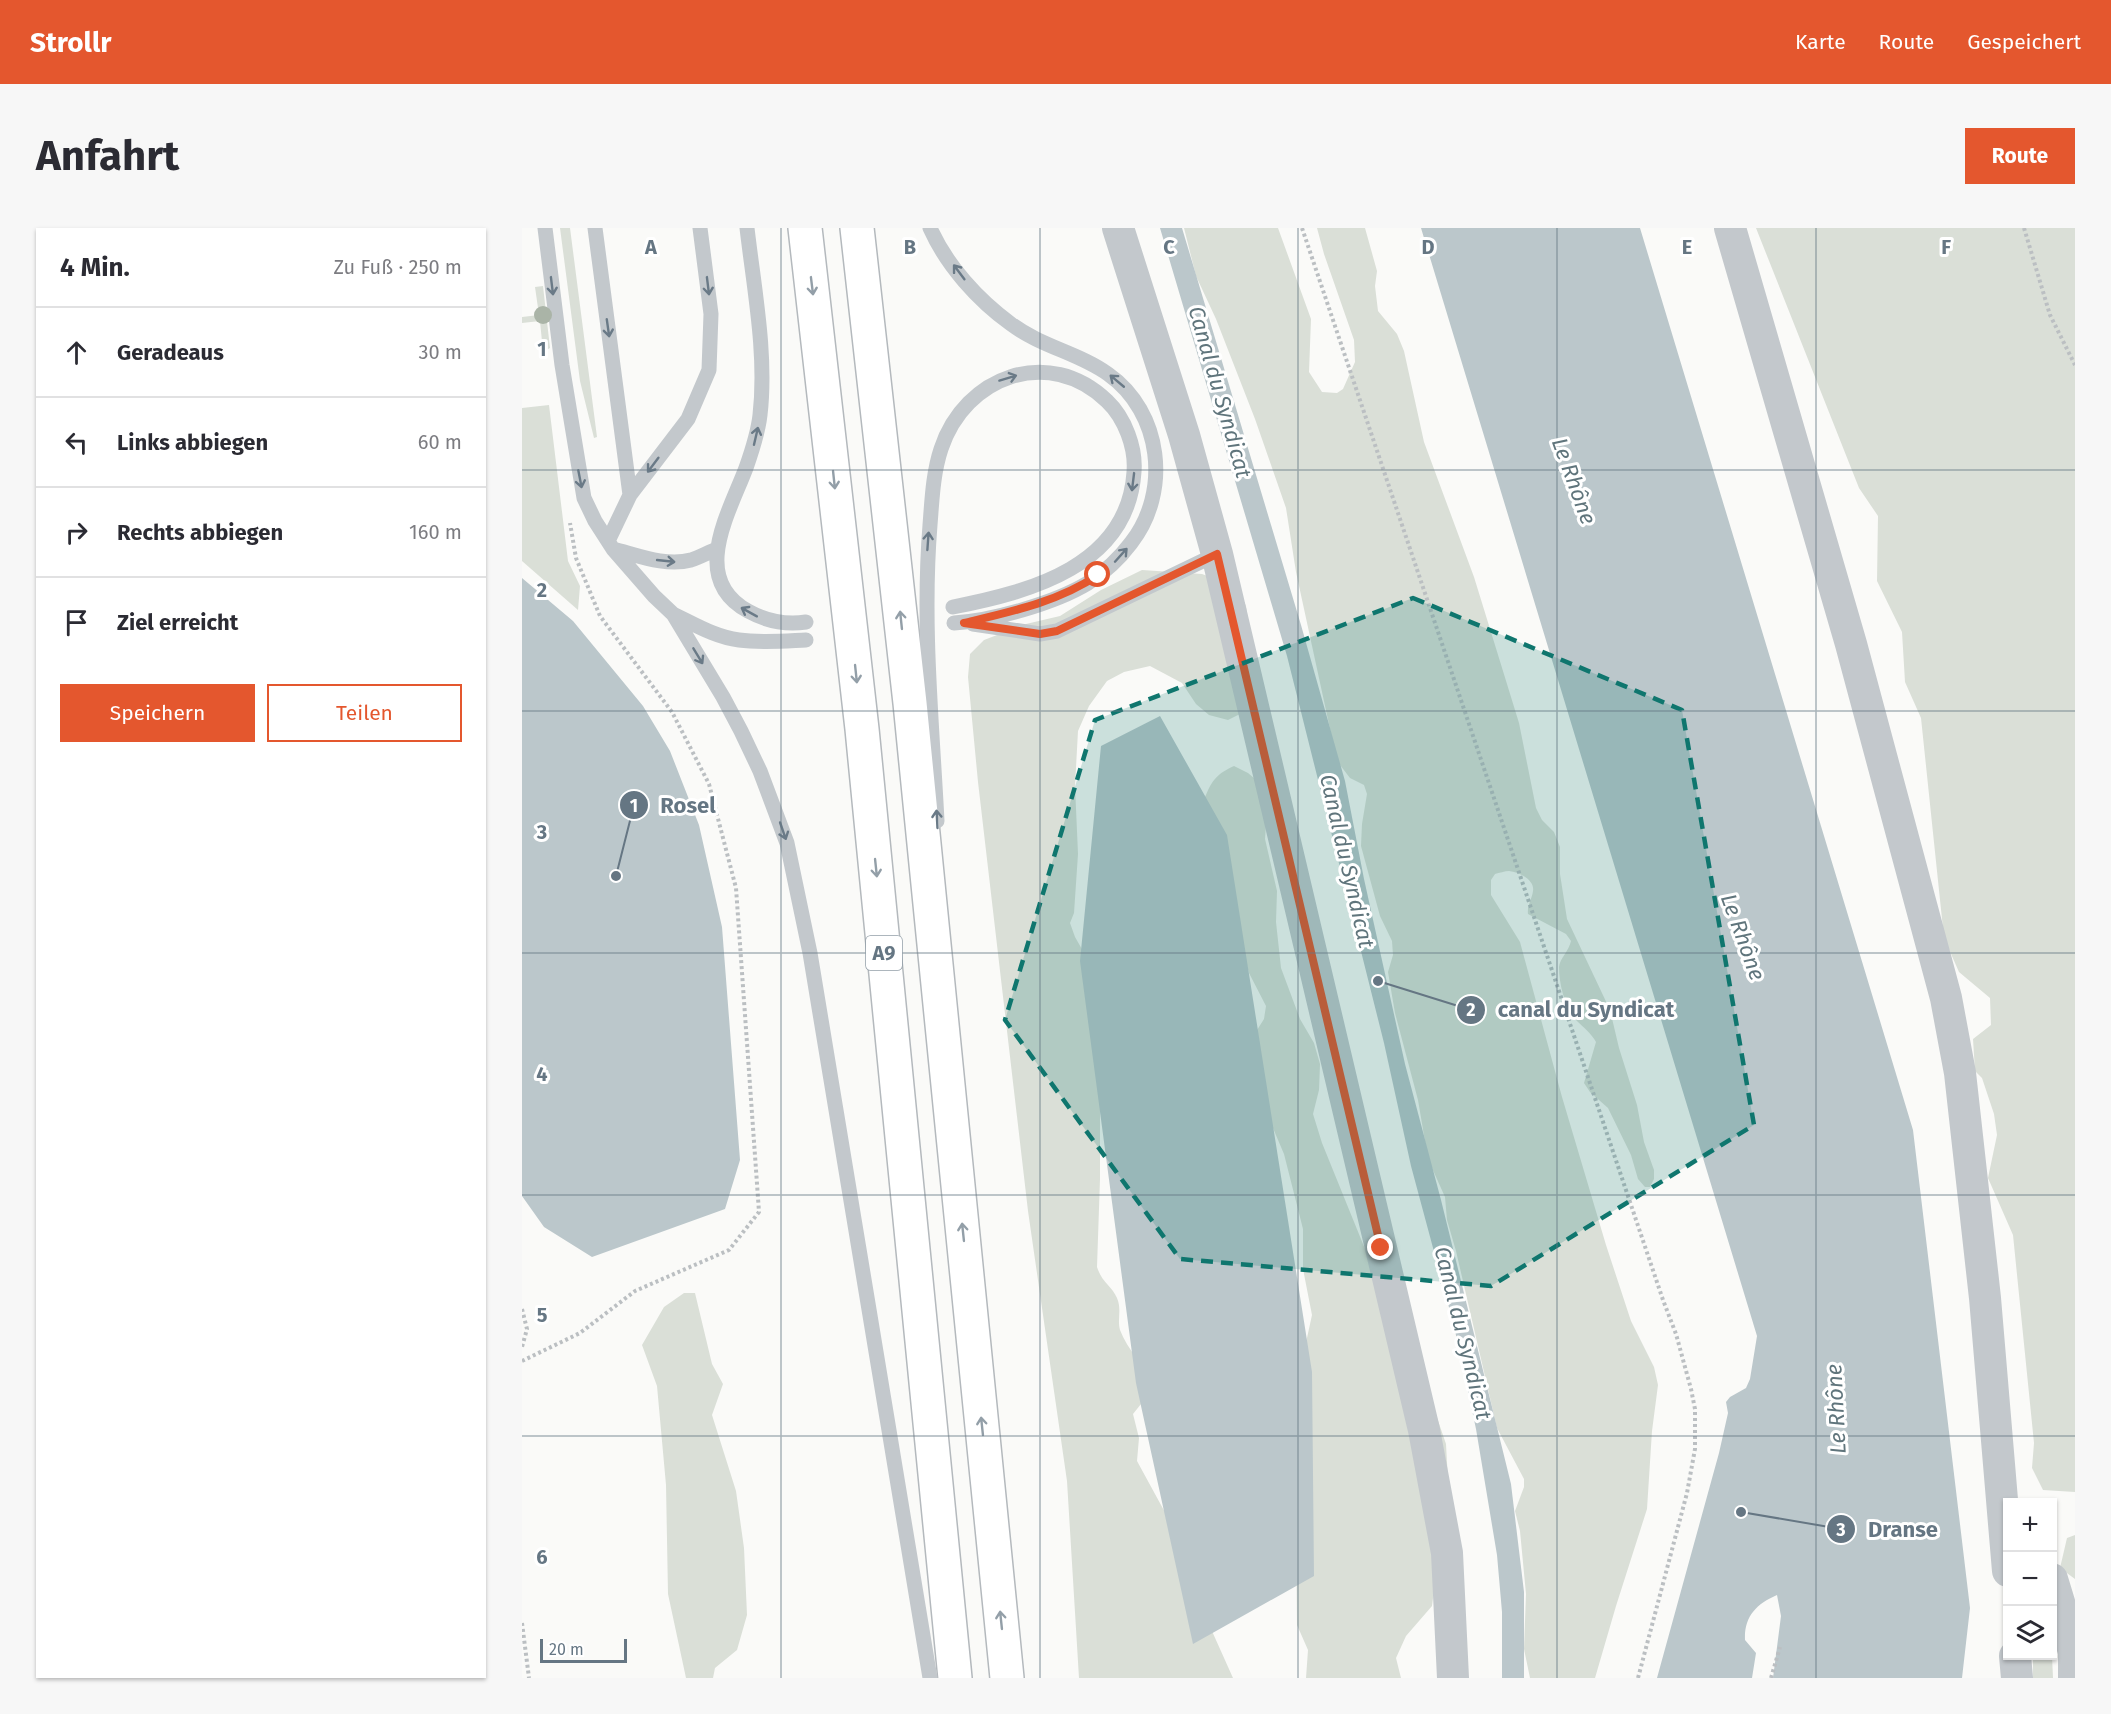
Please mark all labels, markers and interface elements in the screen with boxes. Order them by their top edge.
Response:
text: Strollr [30,26,111,59]
text: Karte [1795,29,1846,55]
text: Route [1879,29,1934,55]
text: Gespeichert [1967,29,2081,55]
button: Route [1965,128,2075,184]
text: Anfahrt [36,131,179,181]
text: A [644,235,658,259]
text: B [904,235,916,259]
text: C [1163,235,1175,259]
text: D [1421,235,1435,259]
text: E [1682,235,1692,259]
text: F [1941,235,1951,259]
text: 4 Min. [60,252,130,283]
text: Zu Fuß · 250 m [334,255,462,279]
one-way arrow [952,265,965,281]
one-way arrow [547,276,558,295]
one-way arrow [702,276,713,295]
one-way arrow [807,276,818,295]
water label: Canal du Syndicat [1183,303,1257,481]
one-way arrow [602,317,613,337]
icon: ahead [60,336,93,369]
text: 1 [537,337,547,361]
text: Geradeaus [117,339,224,366]
text: 30 m [418,340,462,364]
one-way arrow [998,371,1017,382]
one-way arrow [1110,374,1125,388]
icon: left [60,426,93,459]
one-way arrow [750,427,762,446]
text: Links abbiegen [117,429,268,456]
text: 60 m [418,430,462,454]
water label: Le Rhône [1546,434,1602,528]
one-way arrow [647,456,660,472]
one-way arrow [575,469,586,488]
one-way arrow [829,469,840,489]
one-way arrow [1127,471,1138,491]
icon: right [60,516,93,549]
text: Rechts abbiegen [117,519,283,546]
text: 160 m [409,520,462,544]
one-way arrow [923,531,934,551]
one-way arrow [1114,548,1128,563]
one-way arrow [655,556,675,567]
route start [1084,561,1110,587]
text: 2 [537,578,547,602]
icon: arrive [60,606,93,639]
one-way arrow [741,606,759,617]
text: Ziel erreicht [117,609,238,636]
one-way arrow [895,610,906,630]
one-way arrow [693,647,705,664]
one-way arrow [851,663,862,683]
button: Speichern [60,684,255,742]
button: Teilen [267,684,462,742]
water label: Canal du Syndicat [1314,772,1380,951]
callout: Rosel [619,785,728,825]
text: Rosel [660,792,716,819]
text: 1 [630,795,638,817]
one-way arrow [932,810,943,830]
text: 3 [536,820,547,844]
one-way arrow [778,822,789,840]
one-way arrow [871,857,882,877]
water label: Le Rhône [1715,890,1771,984]
road number: A9 [866,936,902,970]
callout: canal du Syndicat [1456,990,1686,1030]
text: canal du Syndicat [1498,996,1675,1023]
text: 2 [1466,999,1476,1021]
text: 4 [536,1062,548,1086]
one-way arrow [957,1222,968,1242]
route end [1367,1234,1393,1260]
water label: Canal du Syndicat [1428,1244,1498,1422]
text: 5 [537,1303,548,1327]
water label: Le Rhône [1820,1363,1852,1455]
one-way arrow [976,1416,987,1436]
map controls [2003,1498,2057,1660]
button: + [2003,1498,2057,1552]
callout: Dranse [1826,1509,1950,1549]
text: Dranse [1868,1516,1938,1543]
text: 3 [1835,1519,1846,1541]
text: 6 [536,1545,548,1569]
button: − [2003,1552,2057,1606]
button: layers [2003,1606,2057,1660]
one-way arrow [995,1610,1006,1630]
scale bar [540,1636,627,1664]
text: 20 m [549,1640,584,1659]

